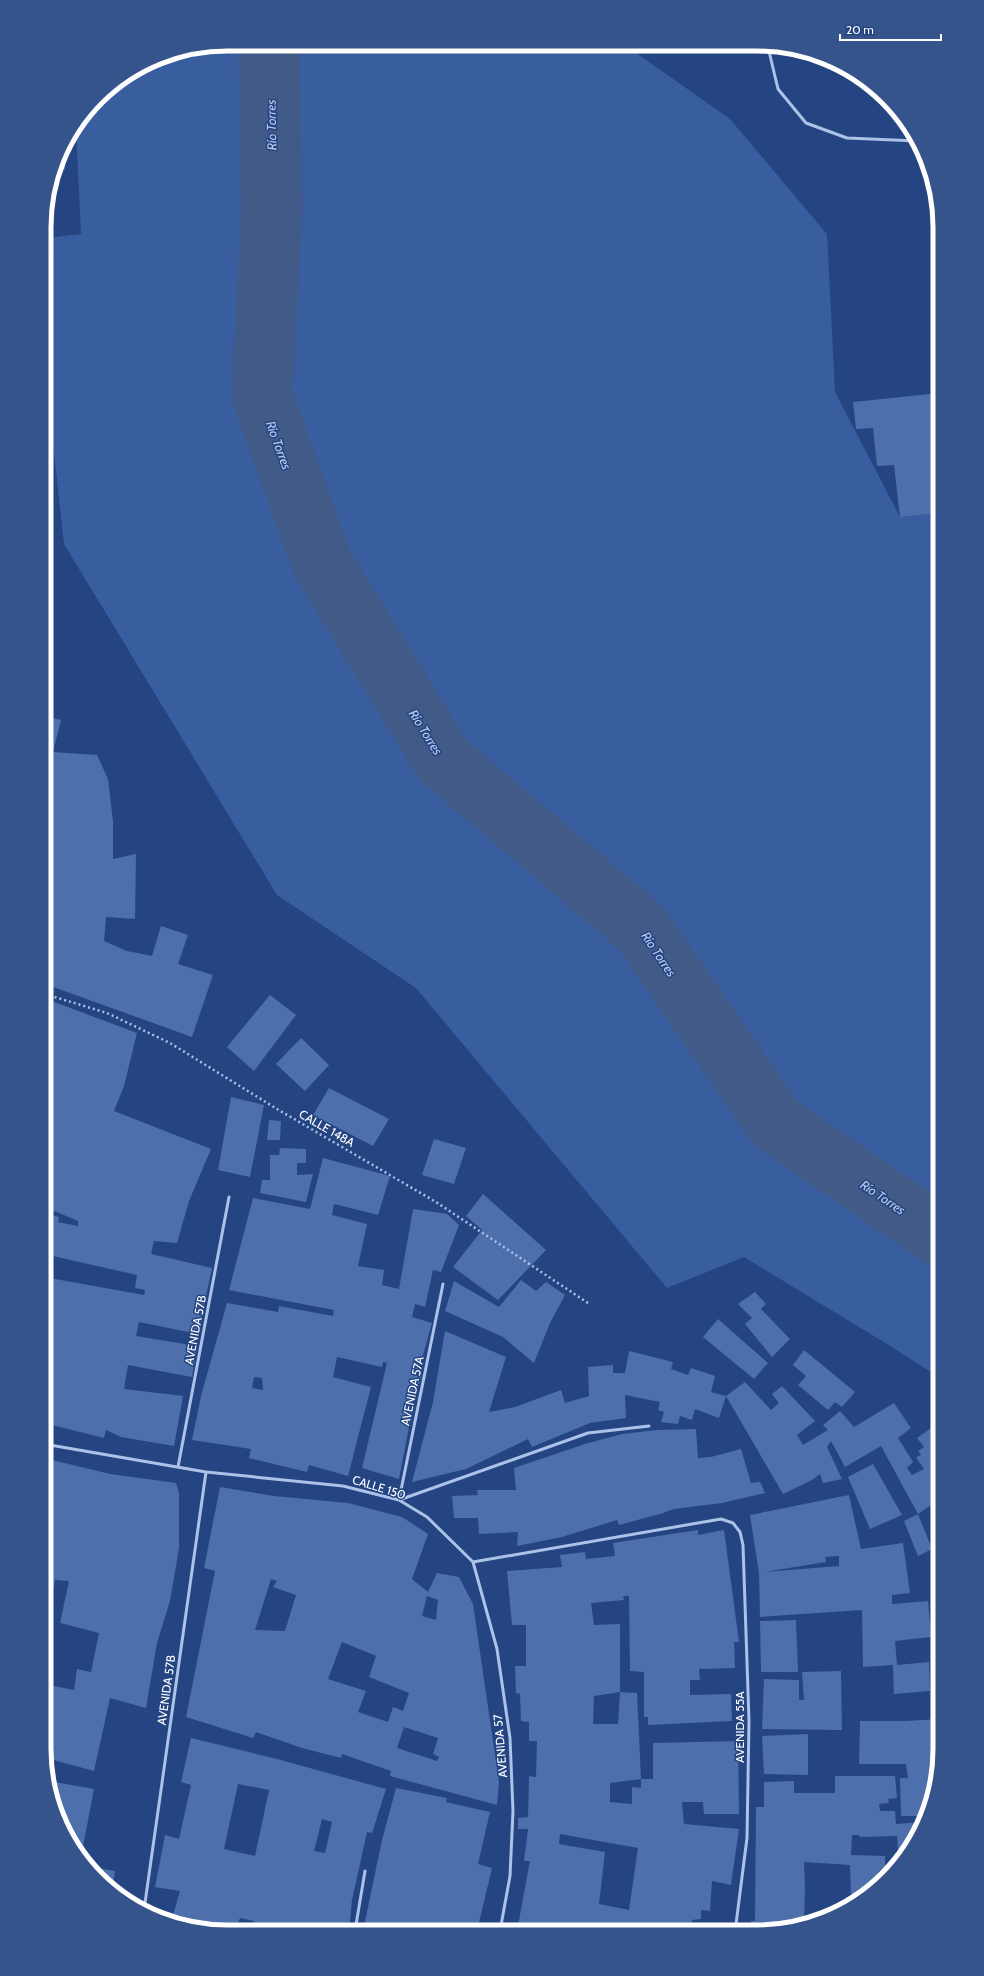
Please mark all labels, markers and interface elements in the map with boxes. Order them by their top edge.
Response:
scale bar [840,16,941,42]
text: 20 m [846,22,874,37]
water label: Río Torres [263,99,279,151]
water label: Río Torres [263,418,295,472]
water label: Río Torres [406,706,446,758]
water label: Río Torres [638,928,680,980]
street label: CALLE 148A [297,1106,358,1150]
water label: Río Torres [857,1176,909,1218]
street label: AVENIDA 57B [181,1294,209,1366]
street label: AVENIDA 57A [397,1354,427,1427]
street label: CALLE 150 [351,1472,407,1502]
street label: AVENIDA 57B [154,1654,178,1726]
street label: AVENIDA 55A [732,1691,747,1763]
street label: AVENIDA 57 [490,1714,510,1778]

